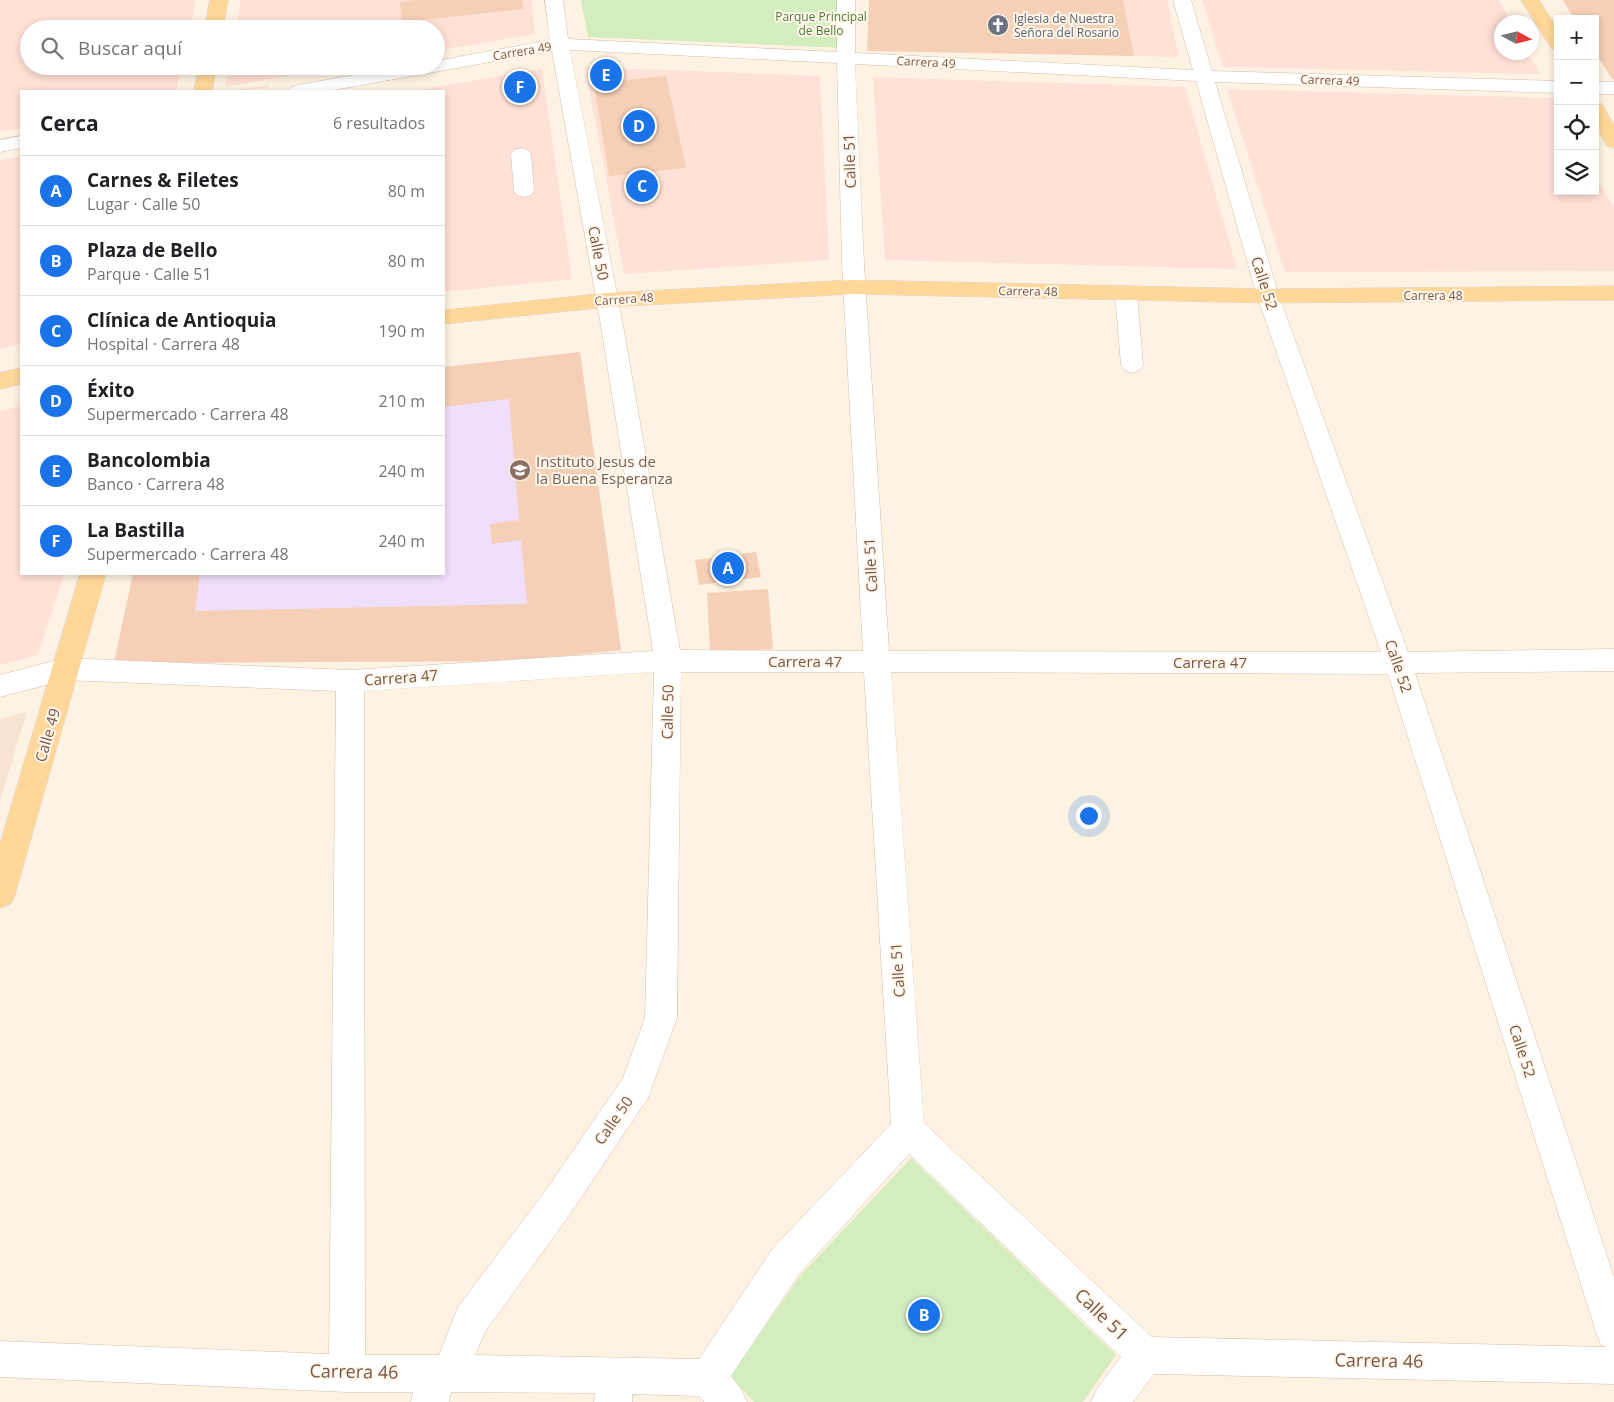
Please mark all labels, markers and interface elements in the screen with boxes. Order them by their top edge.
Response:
park label: Parque Principal de Bello [775,8,867,39]
place label: Iglesia de Nuestra Señora del Rosario [1014,10,1119,41]
church icon: Iglesia de Nuestra Señora del Rosario [986,13,1010,37]
north arrow [1494,15,1539,60]
map controls [1554,15,1599,195]
button: + [1554,15,1599,60]
search box [20,20,445,75]
icon: search [38,34,66,62]
text: Buscar aquí [78,35,182,61]
street label: Carrera 49 [491,37,553,65]
street label: Carrera 49 [896,52,956,72]
pin: E [590,56,622,94]
button: − [1554,60,1599,105]
pin: F [504,68,536,106]
street label: Carrera 49 [1300,70,1360,90]
button: locate [1554,105,1599,150]
pin: D [623,107,655,145]
text: Cerca [40,109,99,137]
text: 6 resultados [333,112,425,134]
street label: Calle 51 [838,133,860,189]
button: layers [1554,150,1599,195]
text: Carnes & Filetes [87,167,239,193]
pin: C [626,167,658,205]
text: A [50,180,62,202]
text: 80 m [388,180,425,202]
text: Lugar · Calle 50 [87,193,200,215]
street label: Calle 50 [584,224,614,282]
text: Plaza de Bello [87,237,217,263]
text: B [51,250,61,272]
text: 80 m [388,250,425,272]
street label: Calle 52 [1247,254,1283,312]
text: Parque · Calle 51 [87,263,212,285]
street label: Carrera 48 [998,282,1058,300]
street label: Carrera 48 [1403,287,1463,304]
street label: Carrera 48 [594,288,654,310]
text: Clínica de Antioquia [87,307,277,333]
text: C [51,320,61,342]
text: 190 m [379,320,425,342]
text: Hospital · Carrera 48 [87,333,240,355]
text: Éxito [87,377,134,403]
text: D [50,390,62,412]
text: 210 m [379,390,425,412]
text: Supermercado · Carrera 48 [87,403,289,425]
text: Bancolombia [87,447,211,473]
place label: Instituto Jesus de la Buena Esperanza [536,451,673,488]
school or university icon: Instituto Jesus de la Buena Esperanza [508,458,532,482]
text: E [52,460,60,482]
text: 240 m [379,460,425,482]
text: Banco · Carrera 48 [87,473,225,495]
text: La Bastilla [87,517,185,543]
text: F [52,530,60,552]
text: 240 m [379,530,425,552]
street label: Calle 51 [859,537,881,593]
text: Supermercado · Carrera 48 [87,543,289,565]
pin: A [712,549,744,587]
street label: Calle 52 [1381,637,1417,695]
street label: Carrera 47 [768,651,842,671]
street label: Carrera 47 [1173,652,1247,672]
street label: Carrera 47 [363,664,439,690]
street label: Calle 50 [657,684,677,740]
street label: Calle 49 [30,706,64,764]
your location [1076,803,1102,829]
street label: Calle 51 [885,942,909,998]
street label: Calle 52 [1505,1022,1541,1080]
street label: Calle 50 [589,1092,637,1148]
street label: Calle 51 [1070,1283,1134,1345]
pin: B [908,1296,940,1334]
street label: Carrera 46 [1334,1347,1424,1373]
street label: Carrera 46 [309,1358,399,1384]

